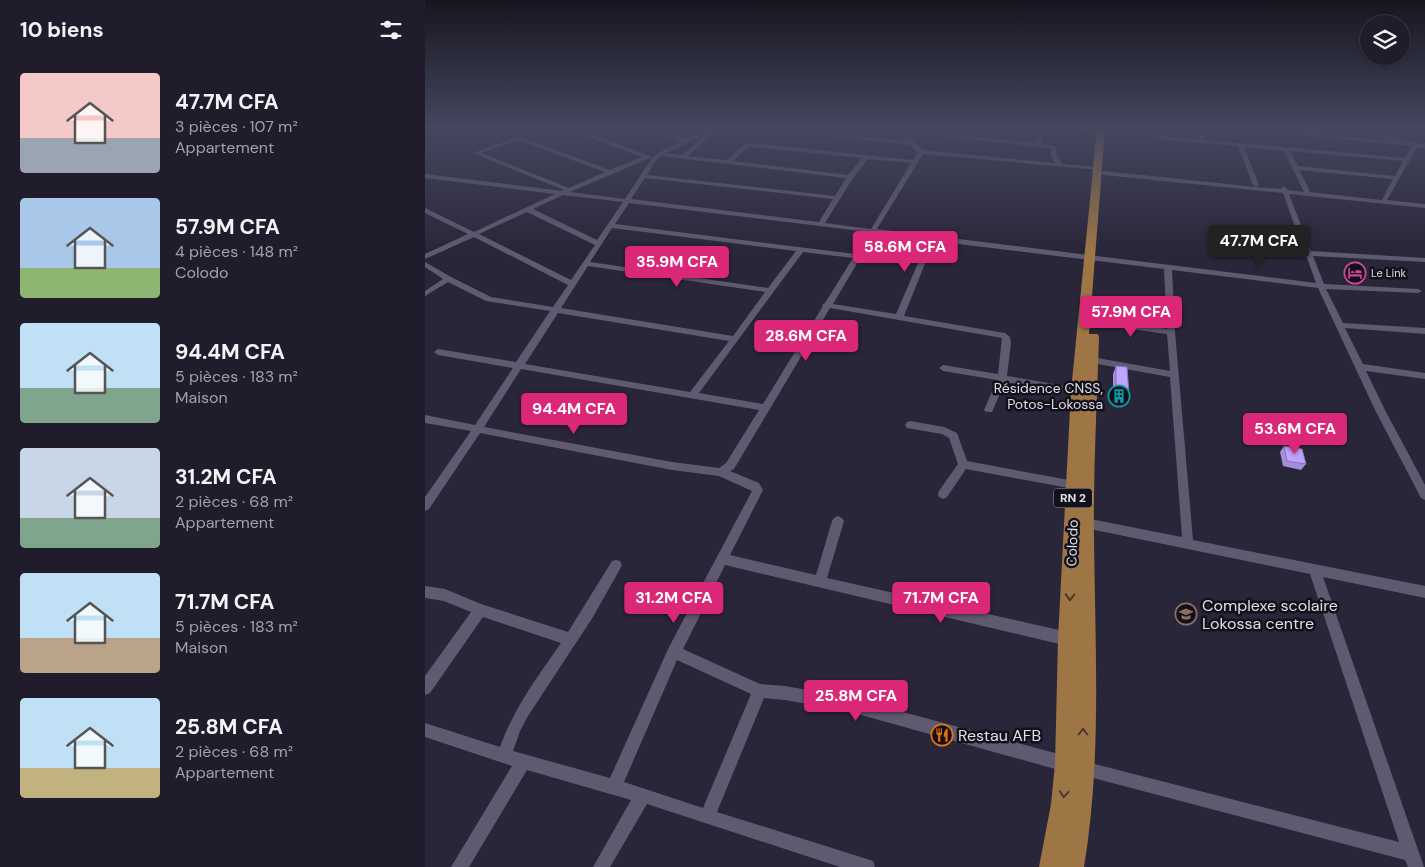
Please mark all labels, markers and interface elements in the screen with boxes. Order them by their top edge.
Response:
map controls [1360,15,1410,65]
button: layers [1360,15,1410,65]
text: 10 biens [20,16,104,44]
icon: filters [377,16,405,44]
text: 47.7M CFA [175,88,279,116]
icon: home [60,93,120,153]
text: 3 pièces · 107 m² [175,116,298,137]
text: Appartement [175,137,274,158]
text: 57.9M CFA [175,213,280,241]
icon: home [60,218,120,278]
pin: 47.7M CFA [1202,224,1316,267]
pin: 58.6M CFA [848,230,962,273]
text: 47.7M CFA [1220,230,1298,251]
text: 58.6M CFA [864,236,946,257]
text: 4 pièces · 148 m² [175,241,298,262]
pin: 35.9M CFA [620,246,734,288]
text: 35.9M CFA [636,251,718,272]
hotel icon: Le Link [1343,261,1367,285]
text: Colodo [175,262,229,283]
place label: Le Link [1371,266,1406,280]
pin: 57.9M CFA [1074,296,1188,338]
text: 57.9M CFA [1091,301,1171,322]
pin: 28.6M CFA [749,320,863,362]
text: 28.6M CFA [765,325,847,346]
text: 94.4M CFA [175,338,285,366]
icon: home [60,343,120,403]
text: 5 pièces · 183 m² [175,366,298,387]
place label: Résidence CNSS, Potos-Lokossa [994,379,1103,413]
building icon: Résidence CNSS, Potos-Lokossa [1107,384,1131,408]
text: Maison [175,387,228,408]
pin: 94.4M CFA [517,392,631,435]
text: 94.4M CFA [532,398,616,419]
pin: 53.6M CFA [1238,412,1352,455]
text: 53.6M CFA [1254,418,1336,439]
text: 31.2M CFA [175,463,277,491]
icon: home [60,468,120,528]
road number: RN 2 [1054,488,1092,508]
text: 2 pièces · 68 m² [175,491,293,512]
text: Appartement [175,512,274,533]
street label: Colodo [1062,519,1082,567]
pin: 31.2M CFA [617,582,731,624]
pin: 71.7M CFA [884,582,998,624]
text: 31.2M CFA [635,587,713,608]
text: 71.7M CFA [903,587,979,608]
text: 71.7M CFA [175,588,274,616]
icon: home [60,593,120,653]
one-way arrow [1065,594,1075,601]
place label: Complexe scolaire Lokossa centre [1202,595,1338,634]
school or university icon: Complexe scolaire Lokossa centre [1174,602,1198,626]
text: 5 pièces · 183 m² [175,616,298,637]
text: Maison [175,637,228,658]
pin: 25.8M CFA [799,680,913,722]
text: 25.8M CFA [815,685,897,706]
text: 25.8M CFA [175,713,283,741]
icon: home [60,718,120,778]
restaurant icon: Restau AFB [930,723,954,747]
place label: Restau AFB [958,725,1041,746]
one-way arrow [1078,727,1088,735]
text: 2 pièces · 68 m² [175,741,293,762]
text: Appartement [175,762,274,783]
one-way arrow [1058,790,1069,798]

